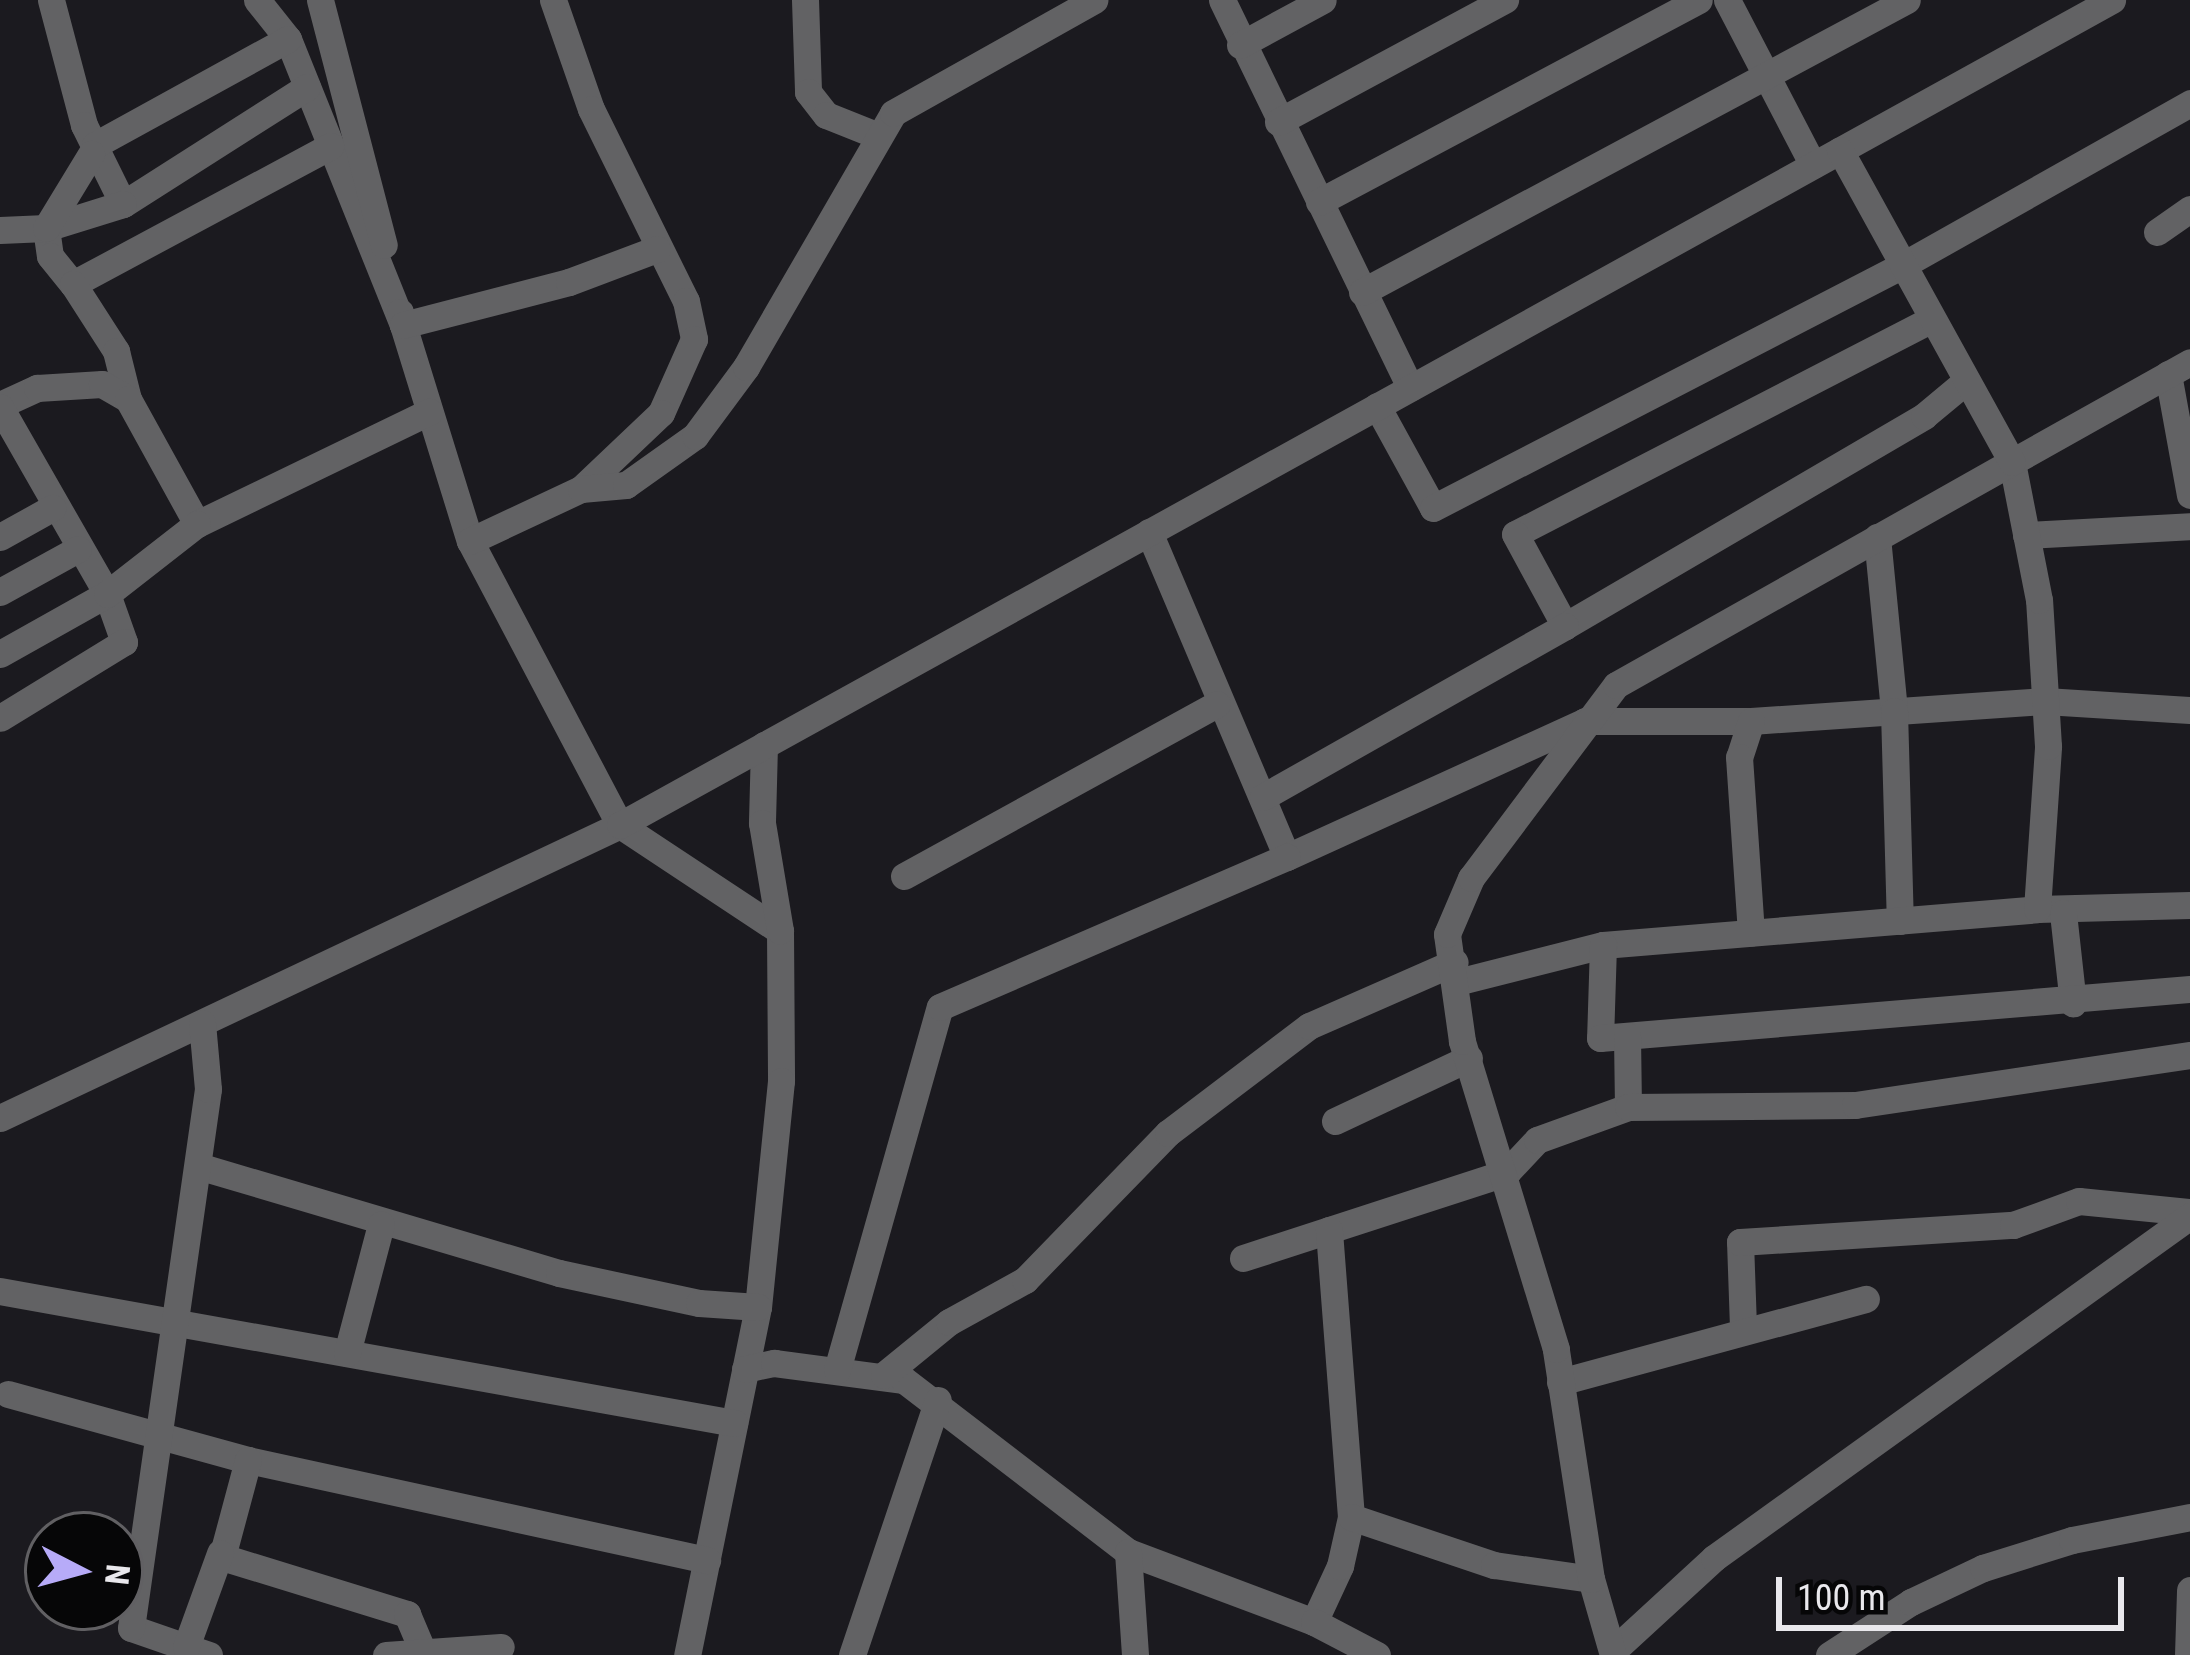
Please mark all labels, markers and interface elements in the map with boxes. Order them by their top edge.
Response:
north arrow [24,1511,144,1631]
scale bar [1782,1553,2130,1627]
text: N [97,1562,138,1587]
text: 100 m [1797,1577,1886,1619]

